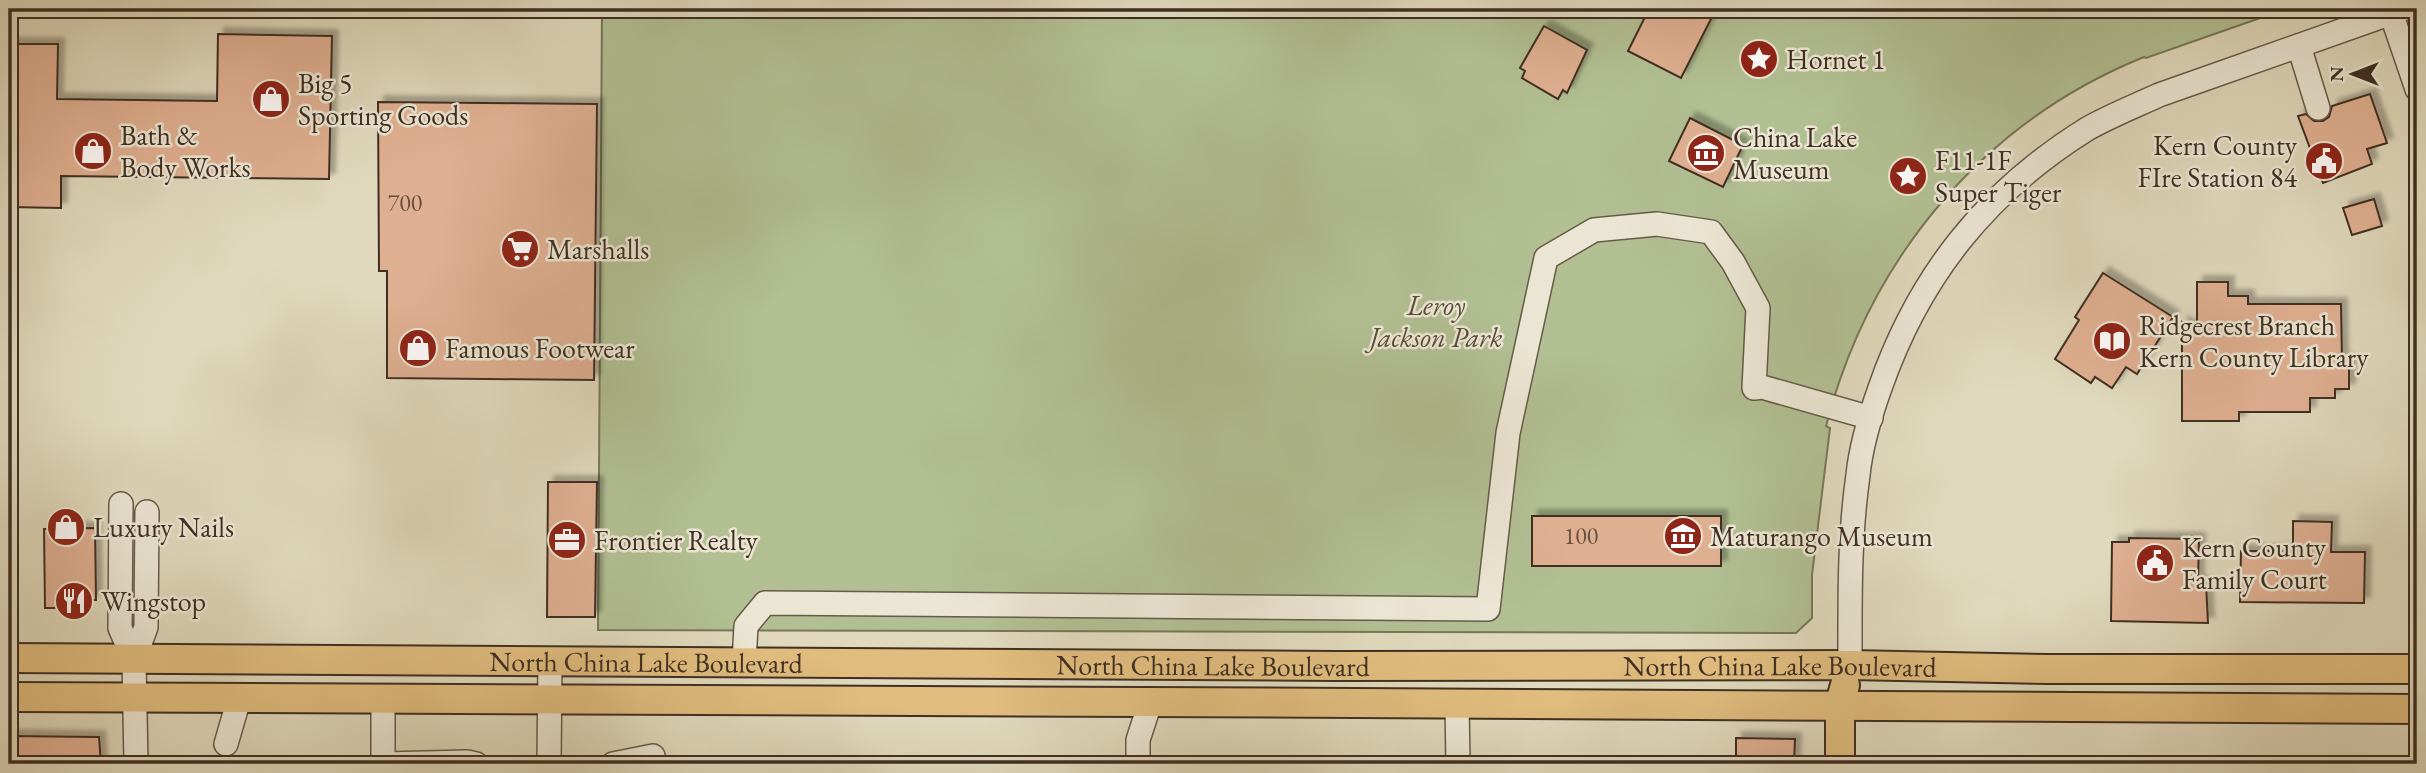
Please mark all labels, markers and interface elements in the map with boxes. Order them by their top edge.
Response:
place icon: Hornet 1 [1738,38,1780,80]
north arrow [2318,38,2388,108]
place label: Hornet 1 [1786,41,1885,77]
place label: Big 5 Sporting Goods [298,65,468,133]
text: N [2324,66,2349,82]
shop icon: Big 5 Sporting Goods [250,78,292,120]
place label: Bath & Body Works [120,117,251,185]
place label: China Lake Museum [1733,119,1857,187]
place label: Kern County FIre Station 84 [2138,127,2298,195]
shop icon: Bath & Body Works [72,130,114,172]
museum icon: China Lake Museum [1685,132,1727,174]
public building icon: Kern County FIre Station 84 [2303,140,2345,182]
place label: F11-1F Super Tiger [1935,142,2062,210]
place icon: F11-1F Super Tiger [1887,155,1929,197]
house number: 700 [388,187,422,218]
supermarket icon: Marshalls [499,228,541,270]
place label: Marshalls [547,231,649,267]
park label: Leroy Jackson Park [1364,287,1503,355]
place label: Ridgecrest Branch Kern County Library [2139,307,2369,375]
library icon: Ridgecrest Branch Kern County Library [2091,320,2133,362]
shop icon: Famous Footwear [397,327,439,369]
place label: Famous Footwear [445,330,635,366]
shop icon: Luxury Nails [45,506,87,548]
place label: Luxury Nails [93,509,234,545]
museum icon: Maturango Museum [1662,515,1704,557]
place label: Maturango Museum [1710,518,1933,554]
office icon: Frontier Realty [546,519,588,561]
house number: 100 [1564,520,1598,551]
place label: Frontier Realty [594,522,758,558]
place label: Kern County Family Court [2182,529,2327,597]
public building icon: Kern County Family Court [2134,542,2176,584]
restaurant icon: Wingstop [53,580,95,622]
place label: Wingstop [101,583,206,619]
street label: North China Lake Boulevard [489,643,804,681]
street label: North China Lake Boulevard [1056,646,1371,684]
street label: North China Lake Boulevard [1623,647,1938,685]

